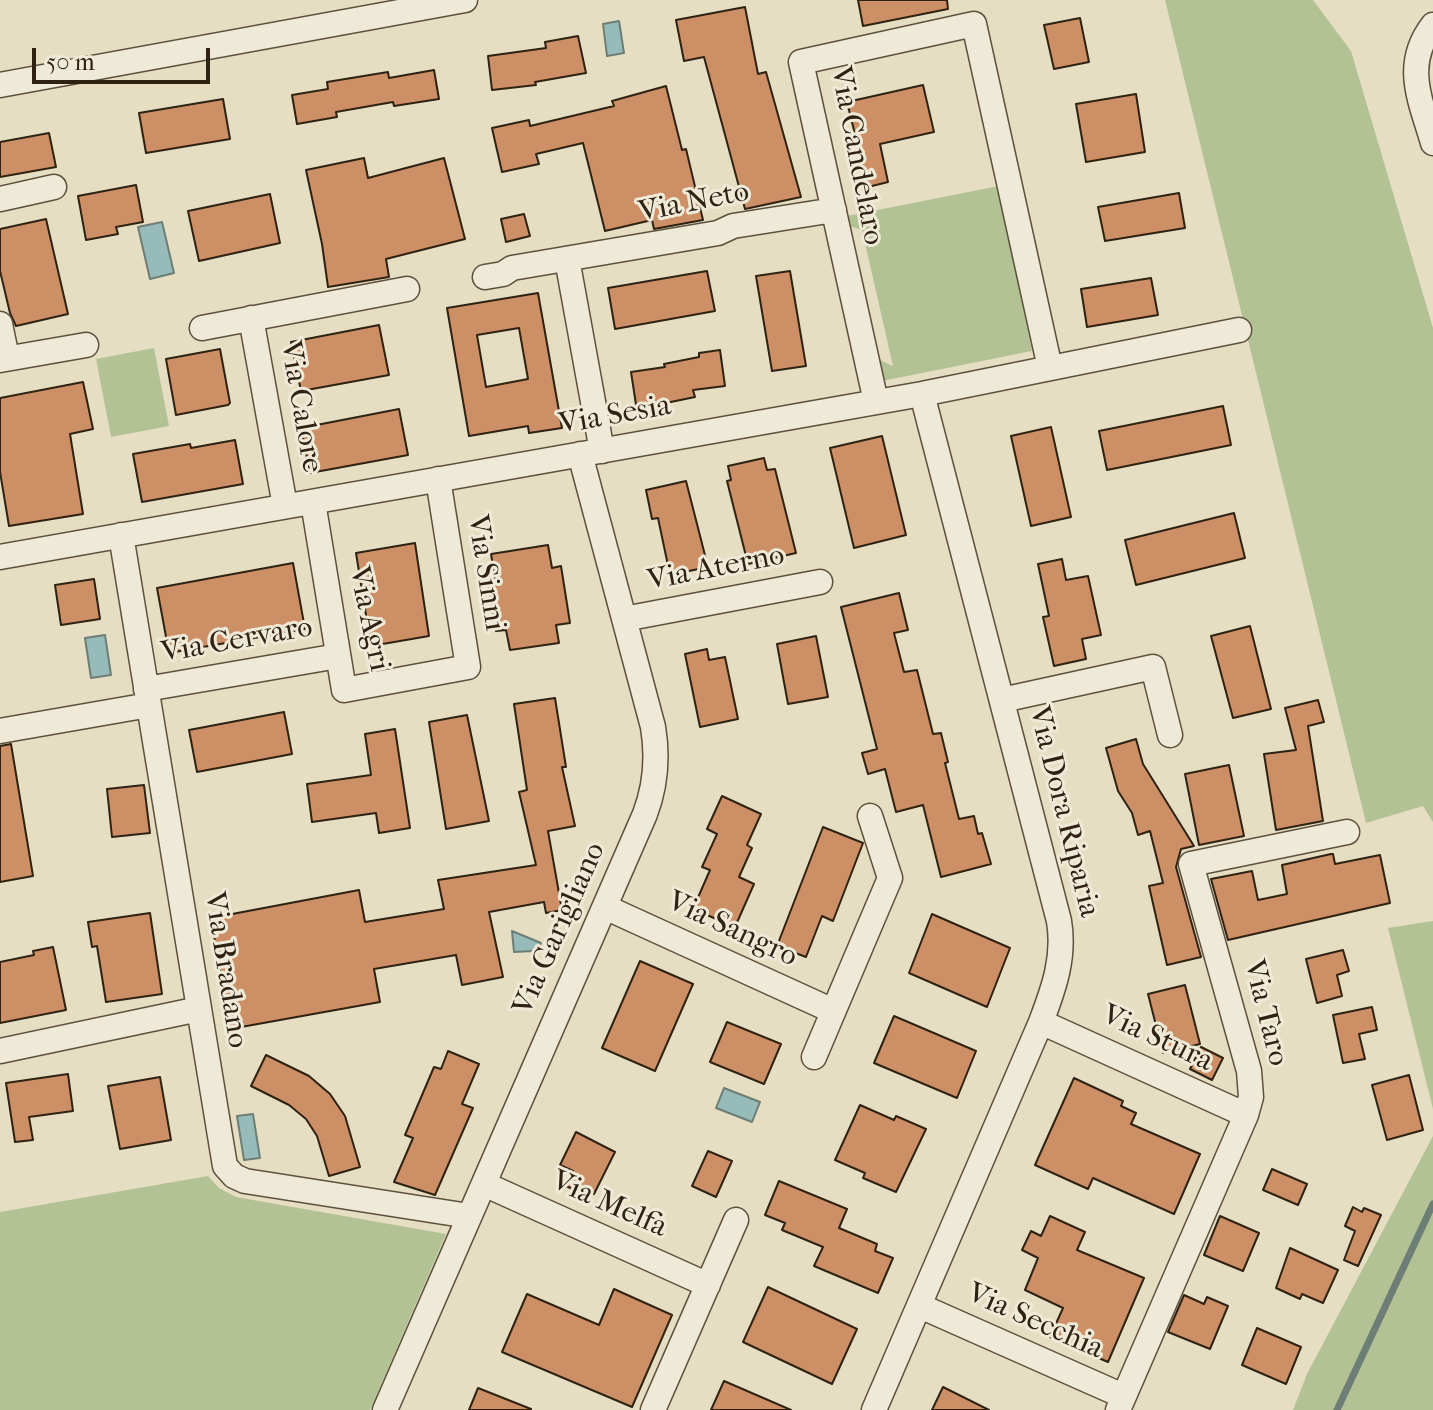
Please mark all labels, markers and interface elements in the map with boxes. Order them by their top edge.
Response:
scale bar [36,32,214,82]
text: 50 m [46,48,95,76]
street label: Via Candelaro [821,64,891,248]
street label: Via Neto [636,175,752,231]
street label: Via Calore [271,338,329,476]
street label: Via Sesia [556,388,674,444]
street label: Via Sinni [458,513,512,633]
street label: Via Aterno [645,538,787,600]
street label: Via Agri [339,563,397,675]
street label: Via Cervaro [159,610,315,672]
street label: Via Dora Riparia [1019,703,1107,921]
street label: Via Garigliano [506,837,614,1021]
street label: Via Sangro [661,884,803,976]
street label: Via Bradano [195,889,255,1051]
street label: Via Taro [1234,956,1296,1070]
street label: Via Stura [1096,998,1218,1080]
street label: Via Melfa [546,1164,672,1246]
street label: Via Secchia [962,1276,1108,1368]

